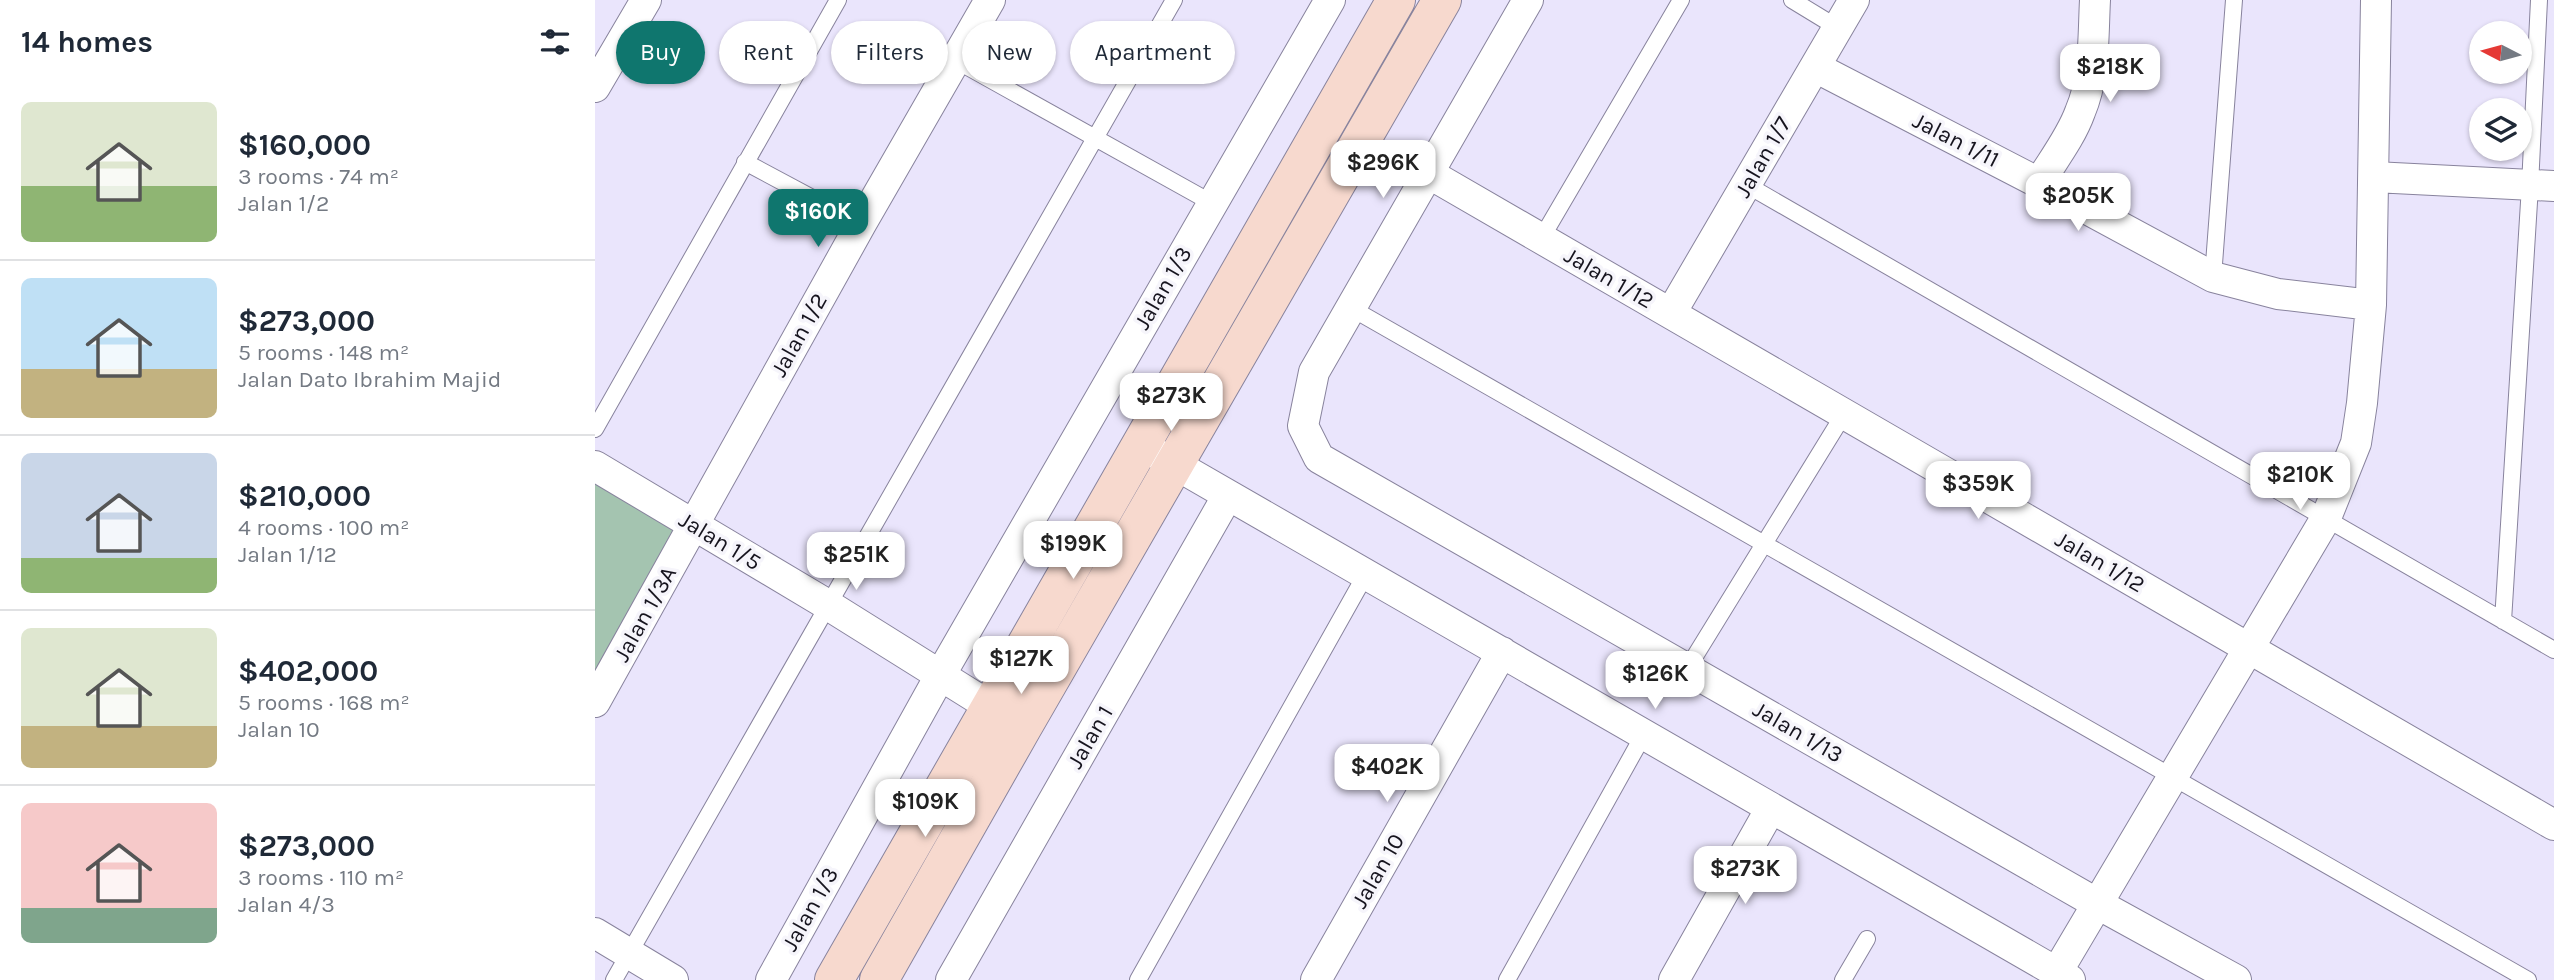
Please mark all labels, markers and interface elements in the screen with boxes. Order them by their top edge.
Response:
chip: Buy [616,21,705,84]
chip: Rent [719,21,817,84]
chip: Filters [831,21,948,84]
chip: New [962,21,1056,84]
chip: Apartment [1070,21,1235,84]
north arrow [2469,21,2532,84]
map controls [2469,21,2532,161]
icon: filters [536,23,574,61]
text: 14 homes [21,24,153,60]
pin: $218K [2061,44,2159,104]
text: $218K [2076,53,2144,80]
button: layers [2469,98,2532,161]
street label: Jalan 1/11 [1908,107,2004,173]
street label: Jalan 1/7 [1729,112,1797,202]
text: $160,000 [238,127,371,163]
icon: home [77,130,161,214]
pin: $296K [1334,140,1432,200]
text: $296K [1347,149,1419,176]
text: 3 rooms · 74 m² [238,163,399,190]
pin: $205K [2029,174,2127,233]
text: $205K [2042,182,2114,209]
text: Jalan 1/2 [238,190,329,217]
pin: $160K [769,190,867,249]
text: $160K [784,198,852,225]
street label: Jalan 1/3 [1128,242,1198,334]
street label: Jalan 1/12 [1559,242,1659,314]
street label: Jalan 1/2 [765,289,833,381]
text: $273,000 [238,303,375,339]
icon: home [77,306,161,390]
text: 5 rooms · 148 m² [238,339,409,366]
text: Jalan Dato Ibrahim Majid [238,366,502,393]
pin: $273K [1122,374,1220,433]
text: $273K [1136,382,1206,409]
pin: $210K [2251,452,2349,512]
text: $210K [2266,461,2334,488]
pin: $359K [1929,462,2027,521]
text: $359K [1942,470,2014,497]
text: $210,000 [238,478,371,514]
icon: home [77,481,161,565]
street label: Jalan 1/5 [674,506,766,576]
text: 4 rooms · 100 m² [238,514,410,541]
pin: $199K [1024,522,1122,581]
street label: Jalan 1/12 [2050,526,2150,598]
text: $199K [1039,530,1107,557]
pin: $251K [807,532,905,592]
text: Jalan 1/12 [238,541,337,568]
text: $251K [823,541,889,568]
street label: Jalan 1/3A [608,562,682,666]
pin: $127K [972,636,1070,696]
text: $127K [989,645,1053,672]
pin: $126K [1606,652,1704,711]
text: $402,000 [238,653,378,689]
icon: home [77,656,161,740]
text: $126K [1622,660,1688,687]
text: 5 rooms · 168 m² [238,689,410,716]
street label: Jalan 1/13 [1748,696,1848,768]
street label: Jalan 1 [1061,701,1119,773]
text: Jalan 10 [238,716,320,743]
pin: $402K [1338,744,1436,804]
text: $402K [1350,753,1424,780]
pin: $109K [876,780,974,839]
text: $109K [891,788,959,815]
text: $273,000 [238,828,375,864]
street label: Jalan 10 [1346,829,1410,913]
icon: home [77,831,161,915]
pin: $273K [1696,846,1794,906]
text: $273K [1710,855,1780,882]
street label: Jalan 1/3 [776,862,844,956]
text: 3 rooms · 110 m² [238,864,404,891]
text: Jalan 4/3 [238,891,335,918]

